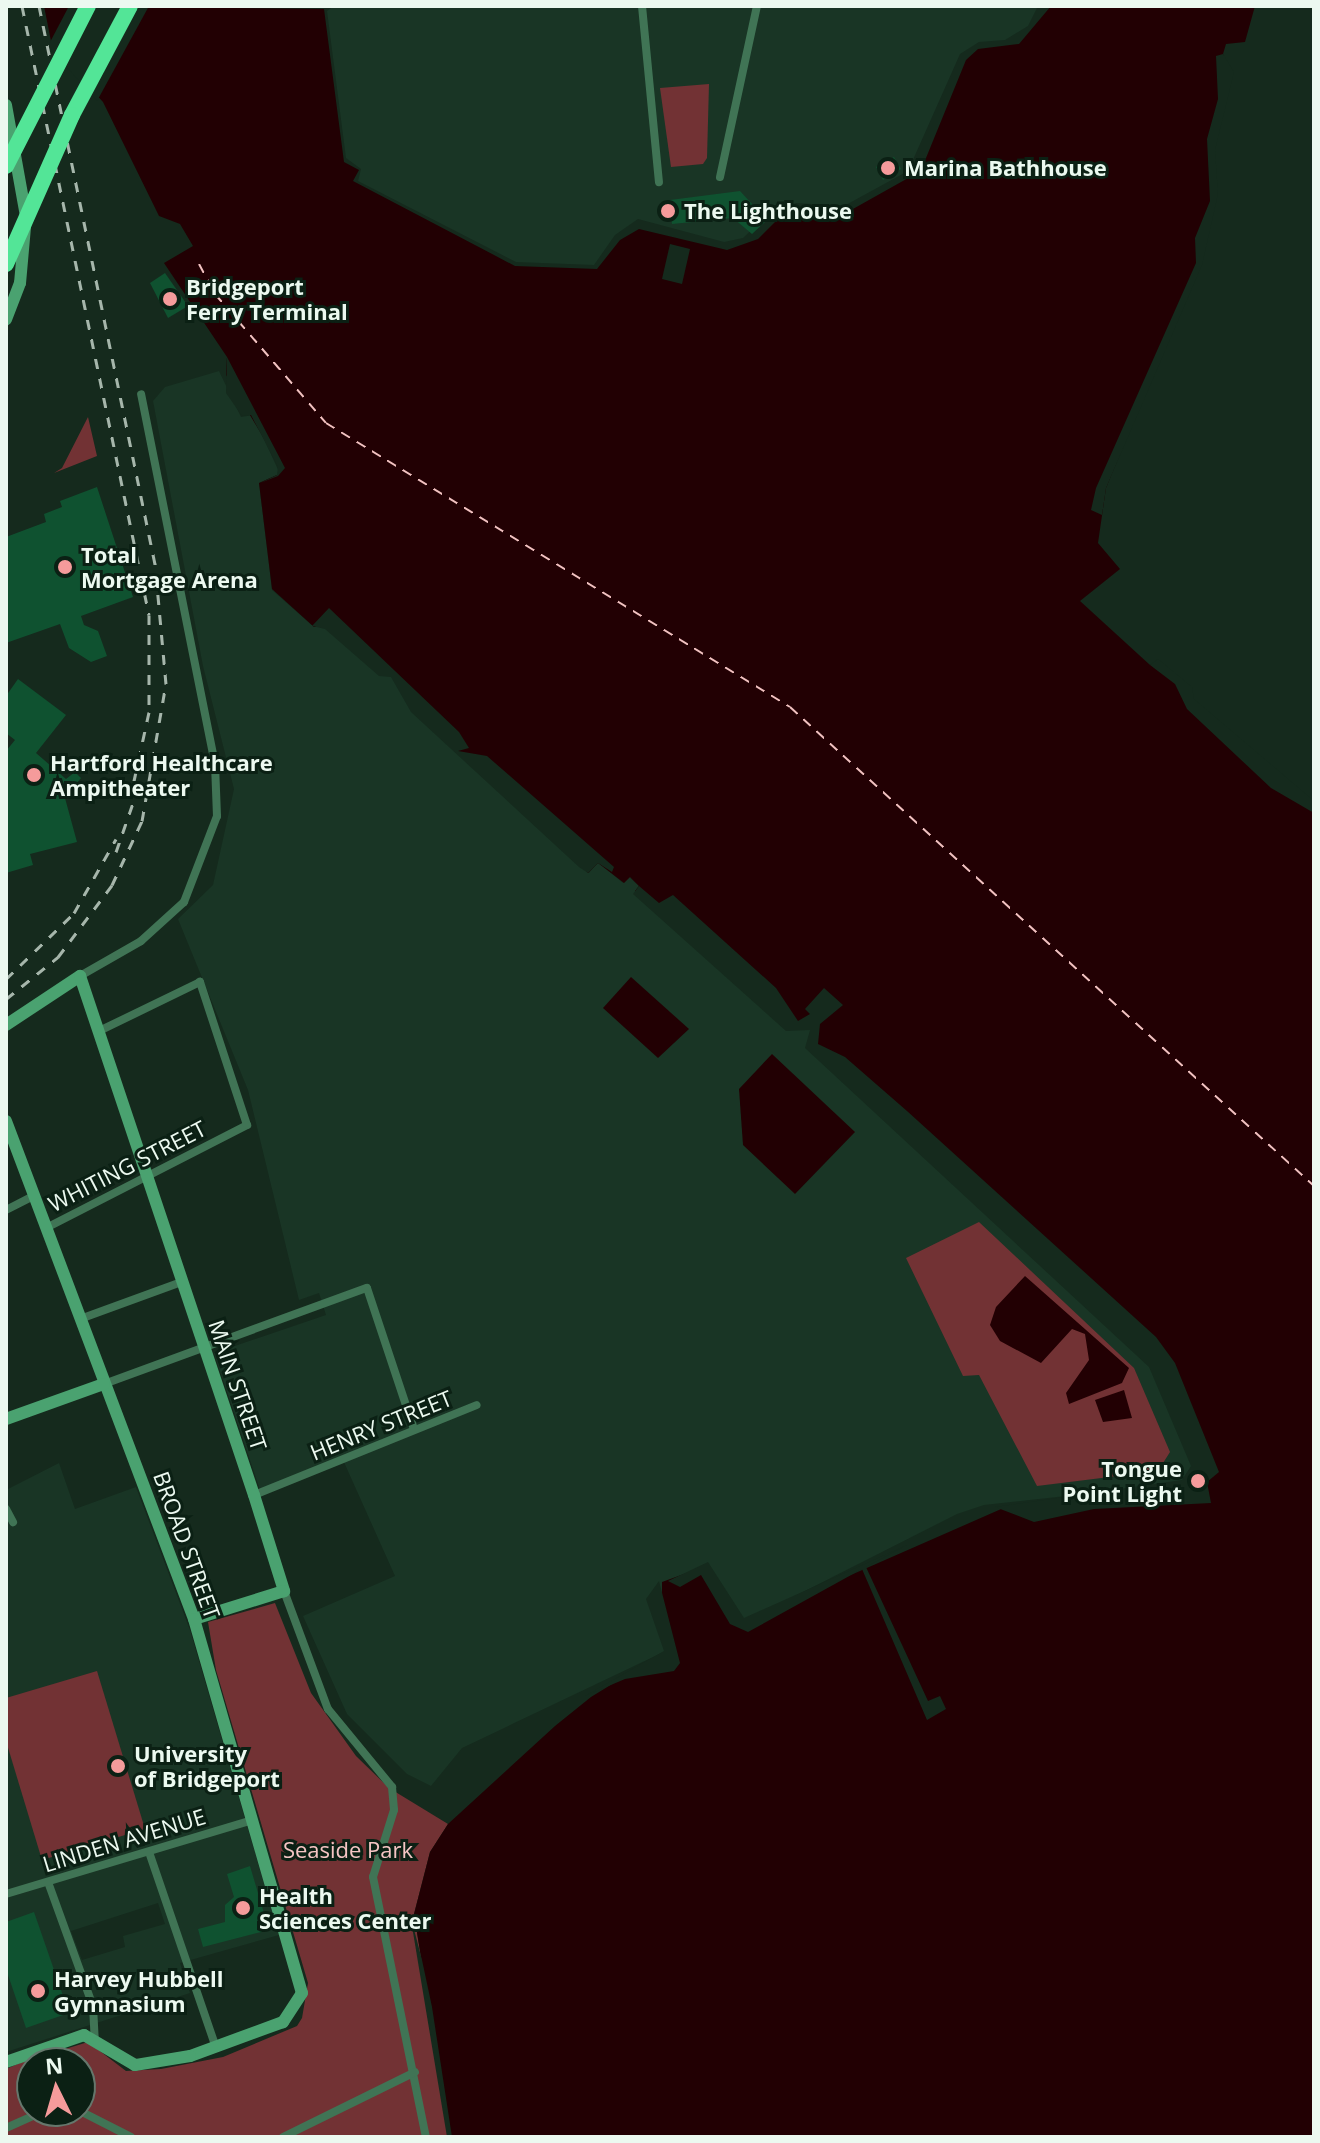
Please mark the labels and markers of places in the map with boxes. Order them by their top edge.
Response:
place label: Marina Bathhouse [904,155,1107,181]
marker: Marina Bathhouse [879,159,897,177]
place label: The Lighthouse [684,198,852,224]
marker: The Lighthouse [659,202,677,220]
place label: Bridgeport Ferry Terminal [186,273,348,324]
marker: Bridgeport Ferry Terminal [161,290,179,308]
place label: Total Mortgage Arena [81,541,258,592]
marker: Total Mortgage Arena [56,558,74,576]
place label: Hartford Healthcare Ampitheater [50,749,273,800]
marker: Hartford Healthcare Ampitheater [25,766,43,784]
place label: Tongue Point Light [1063,1455,1182,1506]
marker: Tongue Point Light [1189,1472,1207,1490]
place label: University of Bridgeport [134,1740,280,1792]
marker: University of Bridgeport [109,1757,127,1775]
place label: Health Sciences Center [259,1882,432,1934]
marker: Health Sciences Center [234,1899,252,1917]
place label: Harvey Hubbell Gymnasium [54,1965,223,2016]
marker: Harvey Hubbell Gymnasium [29,1982,47,2000]

